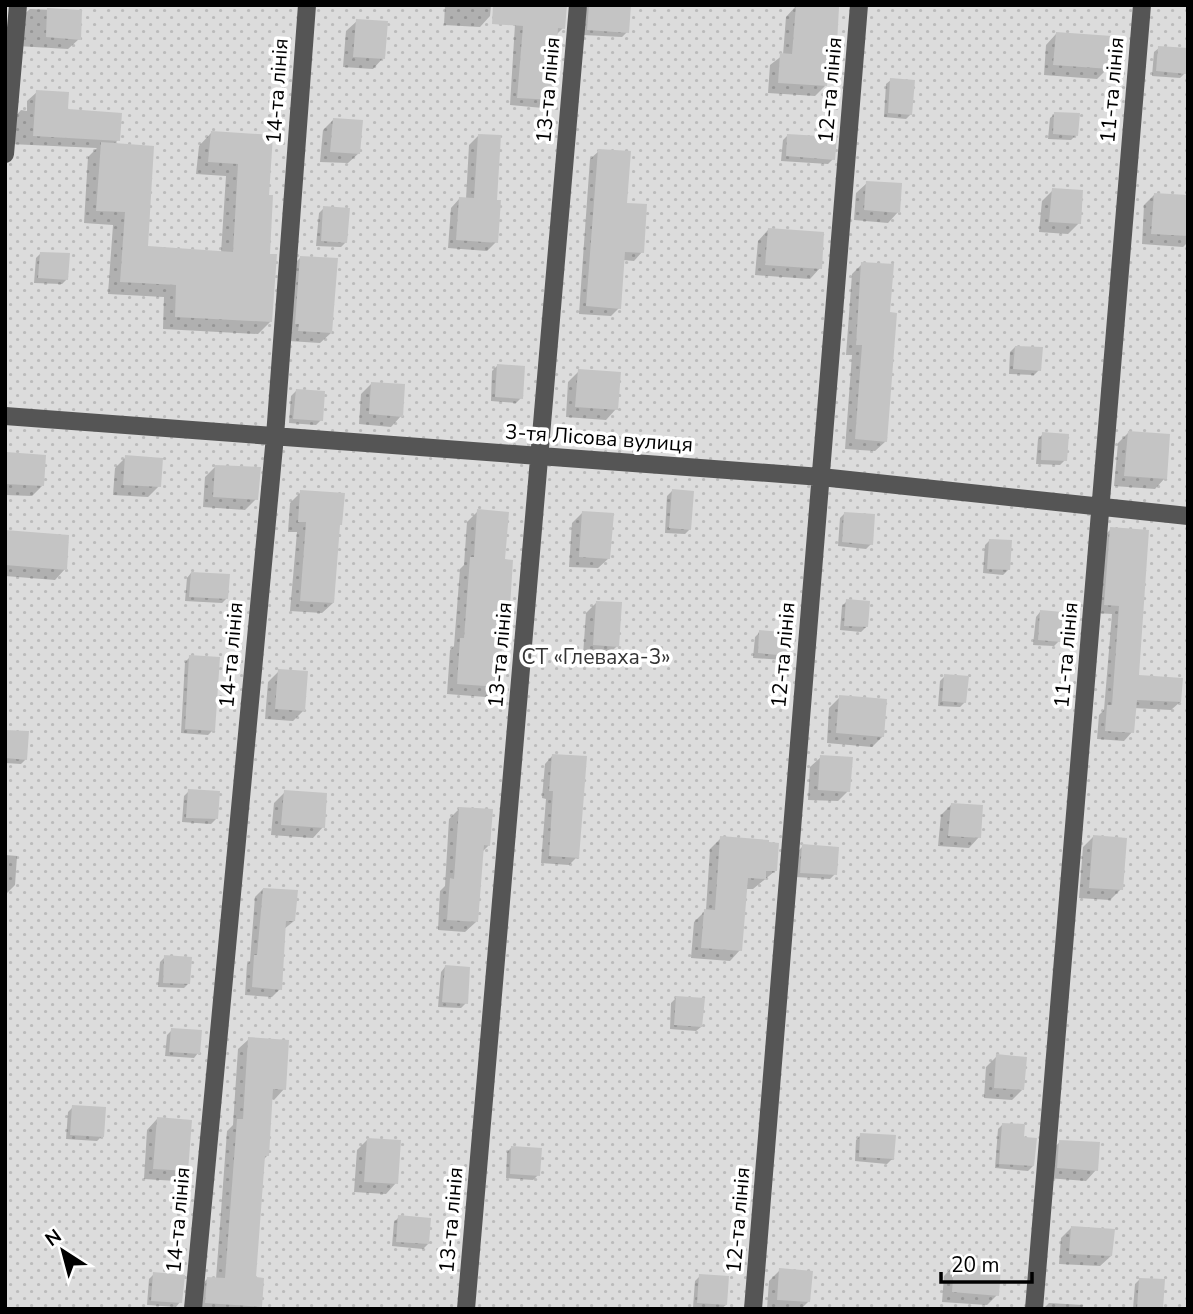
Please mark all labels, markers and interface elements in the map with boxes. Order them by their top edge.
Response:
street label: 13-та лінія [529,36,567,144]
street label: 12-та лінія [811,36,849,144]
street label: 11-та лінія [1093,36,1131,144]
street label: 14-та лінія [259,37,295,145]
street label: 3-тя Лісова вулиця [504,417,694,459]
street label: 14-та лінія [212,601,250,709]
street label: 13-та лінія [481,601,519,709]
street label: 12-та лінія [764,601,802,709]
street label: 11-та лінія [1047,601,1085,709]
park label: СТ «Глеваха-3» [521,643,671,671]
street label: 14-та лінія [159,1166,197,1274]
street label: 13-та лінія [432,1166,470,1274]
street label: 12-та лінія [719,1166,757,1274]
north arrow [28,1216,98,1286]
text: N [40,1223,67,1253]
scale bar [941,1240,1032,1284]
text: 20 m [951,1251,1000,1279]

